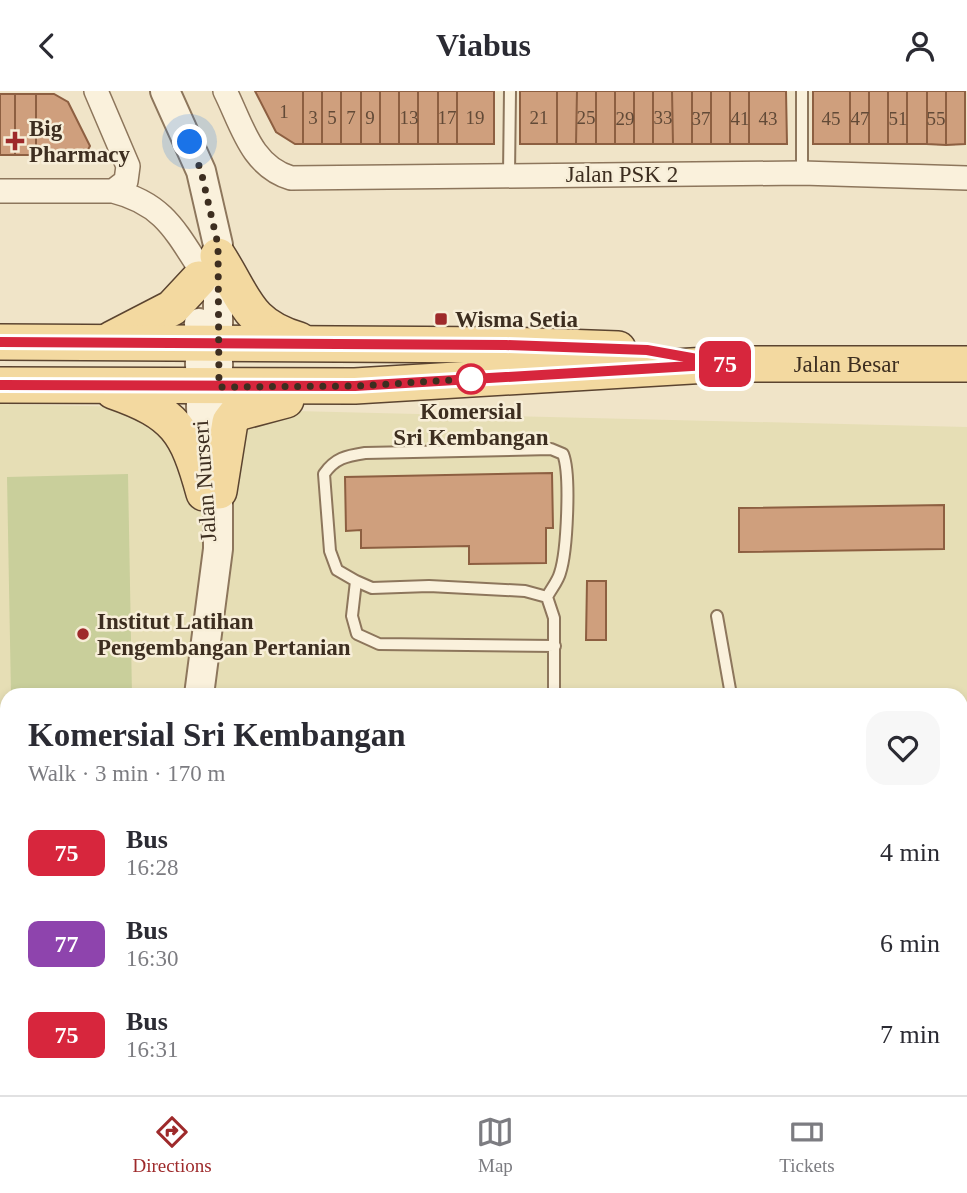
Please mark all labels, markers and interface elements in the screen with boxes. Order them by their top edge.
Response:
icon: back [28,27,66,65]
text: Viabus [436,27,531,63]
icon: person [901,27,939,65]
house number: 1 [279,101,289,122]
house number: 3 [308,107,318,128]
house number: 5 [327,107,337,128]
house number: 7 [346,107,356,128]
house number: 9 [365,107,375,128]
house number: 13 [400,107,419,128]
house number: 17 [438,107,457,128]
house number: 19 [466,107,485,128]
house number: 21 [530,107,549,128]
house number: 25 [577,107,596,128]
house number: 33 [654,107,673,128]
house number: 29 [616,108,635,129]
house number: 37 [692,108,711,129]
house number: 41 [731,108,750,129]
house number: 43 [759,108,778,129]
house number: 45 [822,108,841,129]
house number: 47 [851,108,870,129]
house number: 51 [889,108,908,129]
house number: 55 [927,108,946,129]
place label: Big Pharmacy [29,116,130,167]
your location [172,124,207,159]
marker: Big Pharmacy [7,133,23,149]
street label: Jalan PSK 2 [566,162,678,187]
place label: Wisma Setia [455,307,578,332]
marker: Wisma Setia [433,311,449,327]
line badge: 75 [694,341,756,387]
text: 75 [713,351,737,377]
street label: Jalan Besar [794,352,899,377]
marker: Komersial Sri Kembangan [456,364,486,394]
place label: Komersial Sri Kembangan [393,399,549,450]
street label: Jalan Nurseri [188,419,221,543]
place label: Institut Latihan Pengembangan Pertanian [97,609,351,660]
marker: Institut Latihan Pengembangan Pertanian [75,626,91,642]
button: heart [866,711,940,785]
text: Komersial Sri Kembangan [28,717,406,753]
text: Walk · 3 min · 170 m [28,761,225,786]
text: Bus [126,825,168,854]
text: 4 min [880,838,940,867]
text: 75 [55,840,79,866]
text: 16:28 [126,855,178,880]
text: Bus [126,916,168,945]
text: 6 min [880,929,940,958]
text: 77 [55,931,79,957]
text: 16:30 [126,946,178,971]
text: Bus [126,1007,168,1036]
text: 7 min [880,1020,940,1049]
text: 75 [55,1022,79,1048]
text: 16:31 [126,1037,178,1062]
tab: Directions [132,1113,212,1177]
tab: Map [476,1113,514,1177]
tab: Tickets [779,1113,835,1177]

